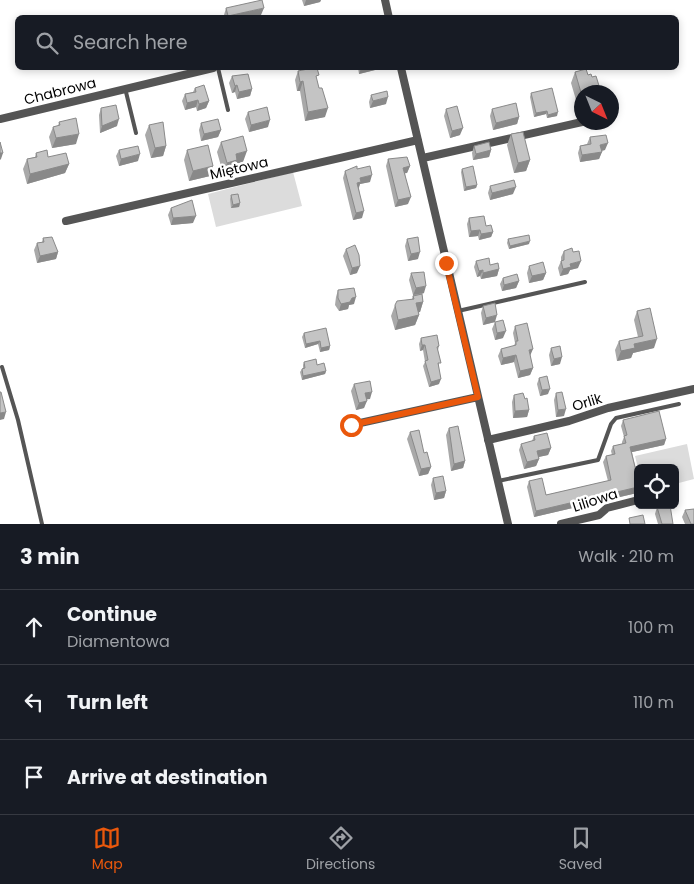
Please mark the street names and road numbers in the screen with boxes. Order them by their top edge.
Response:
street label: Chabrowa [22,72,98,110]
street label: Miętowa [208,152,270,184]
street label: Orlik [570,388,605,416]
street label: Liliowa [570,483,620,517]

